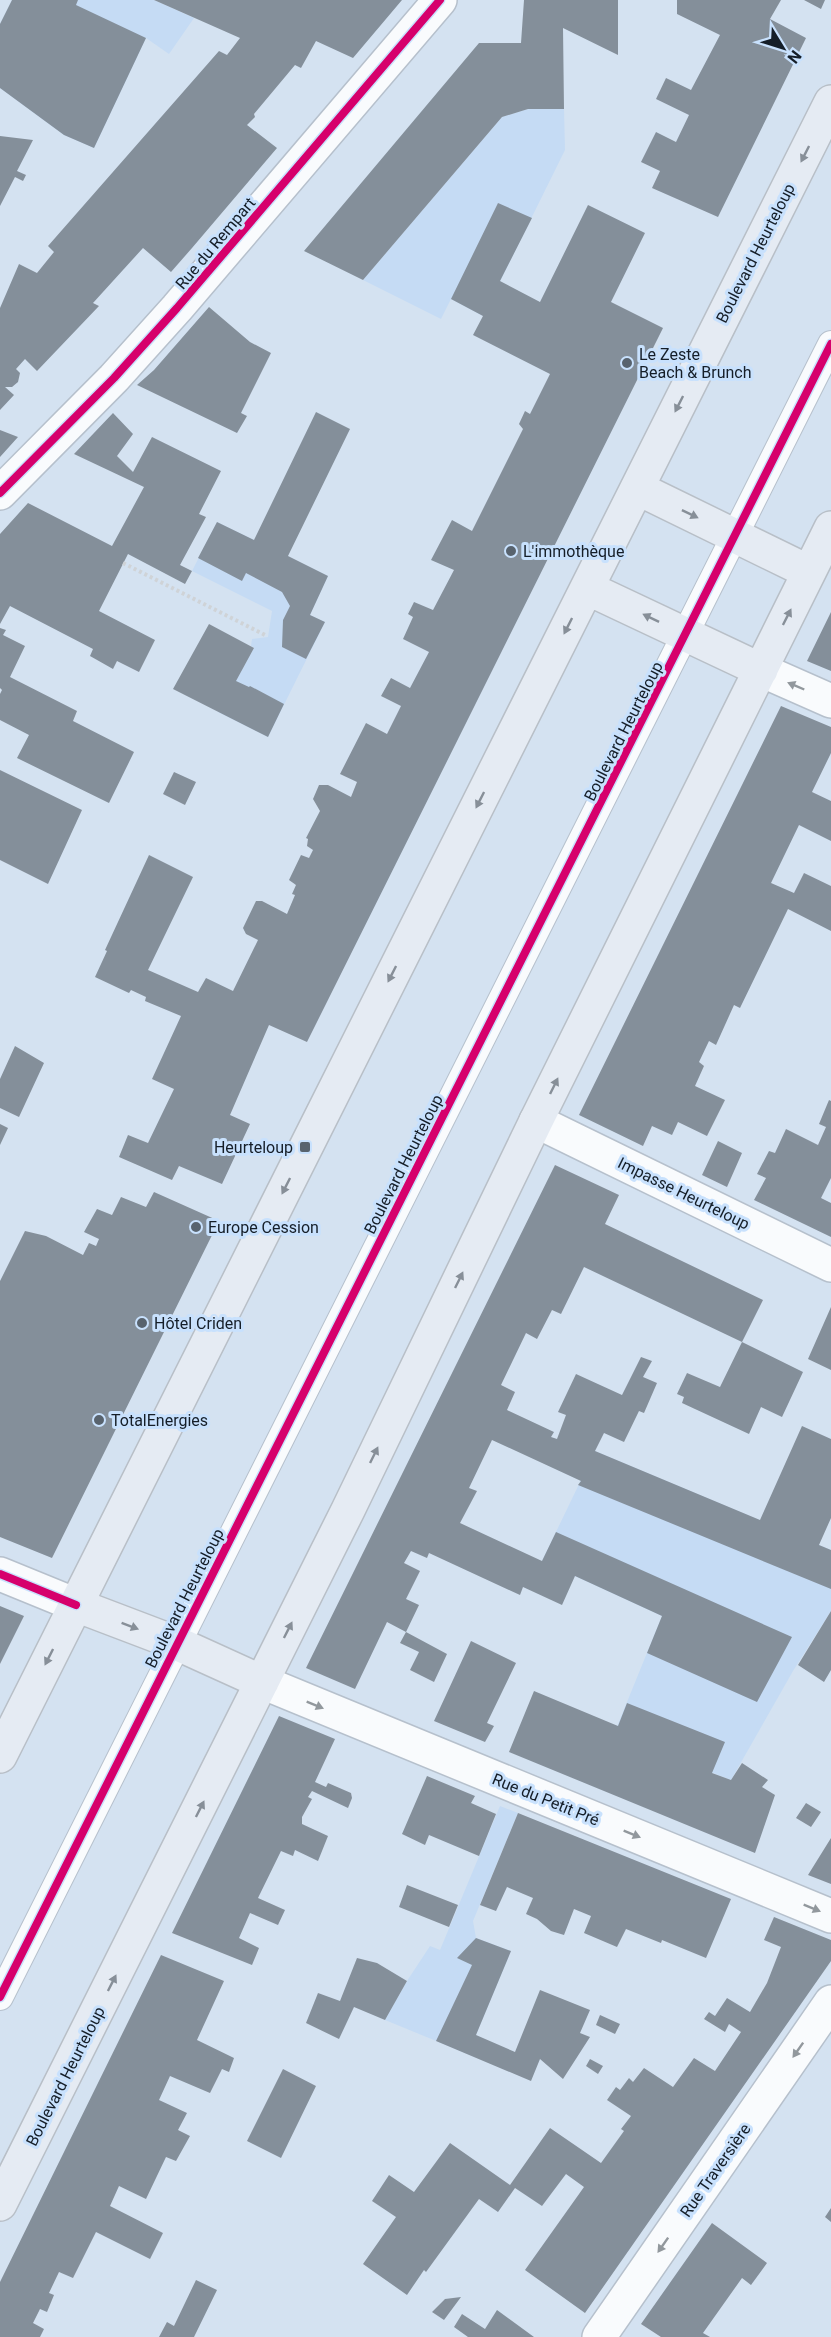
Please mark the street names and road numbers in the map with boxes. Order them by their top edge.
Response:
street label: Boulevard Heurteloup [712,180,799,326]
street label: Rue du Rempart [171,194,259,293]
street label: Boulevard Heurteloup [580,658,667,804]
street label: Boulevard Heurteloup [360,1091,447,1237]
street label: Impasse Heurteloup [615,1153,753,1234]
street label: Boulevard Heurteloup [141,1525,228,1671]
street label: Rue du Petit Pré [490,1769,602,1830]
street label: Boulevard Heurteloup [22,2003,109,2149]
street label: Rue Traversière [676,2120,755,2221]

